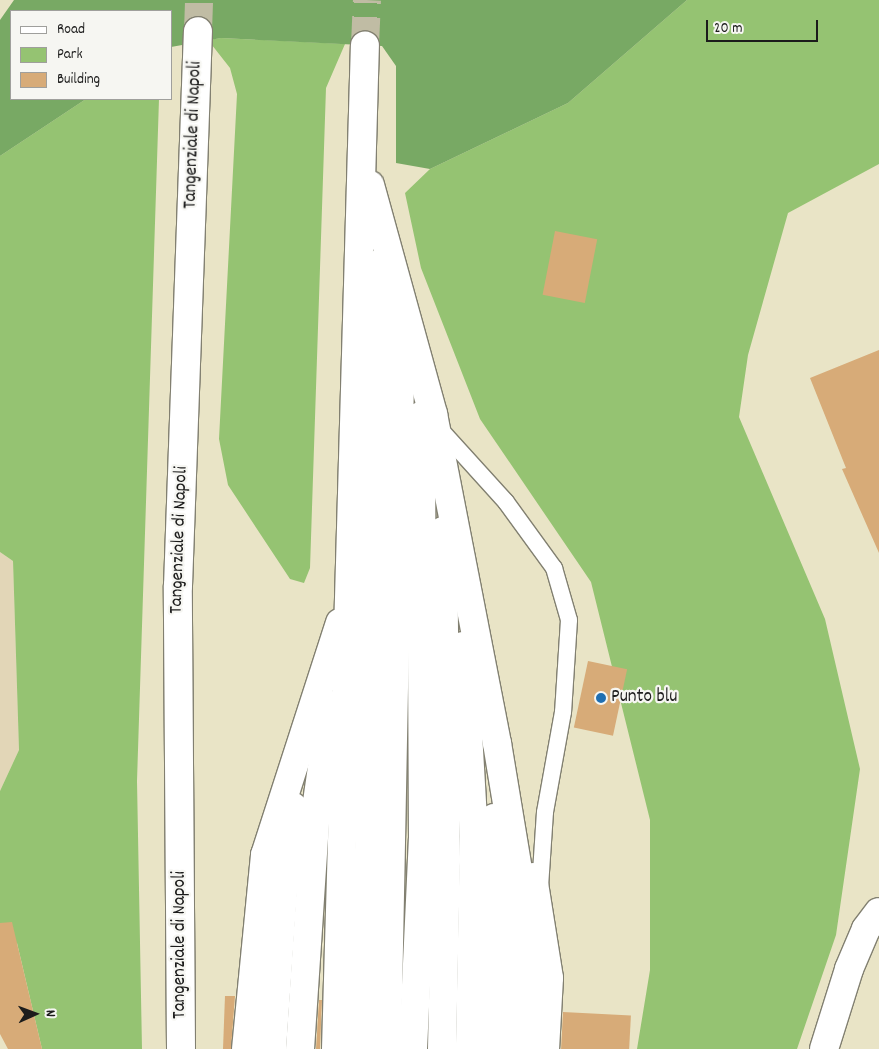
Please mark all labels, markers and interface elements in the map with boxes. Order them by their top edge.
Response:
legend [10,10,172,100]
scale bar [709,10,822,42]
text: 20 m [714,18,742,40]
text: Road [57,19,85,41]
text: Park [57,44,83,66]
street label: Tangenziale di Napoli [180,61,208,209]
text: Building [57,69,100,91]
street label: Tangenziale di Napoli [166,466,194,614]
place label: Punto blu [611,687,677,709]
marker: Punto blu [595,692,607,704]
street label: Tangenziale di Napoli [170,871,192,1019]
north arrow [10,989,60,1039]
text: N [40,1010,60,1017]

